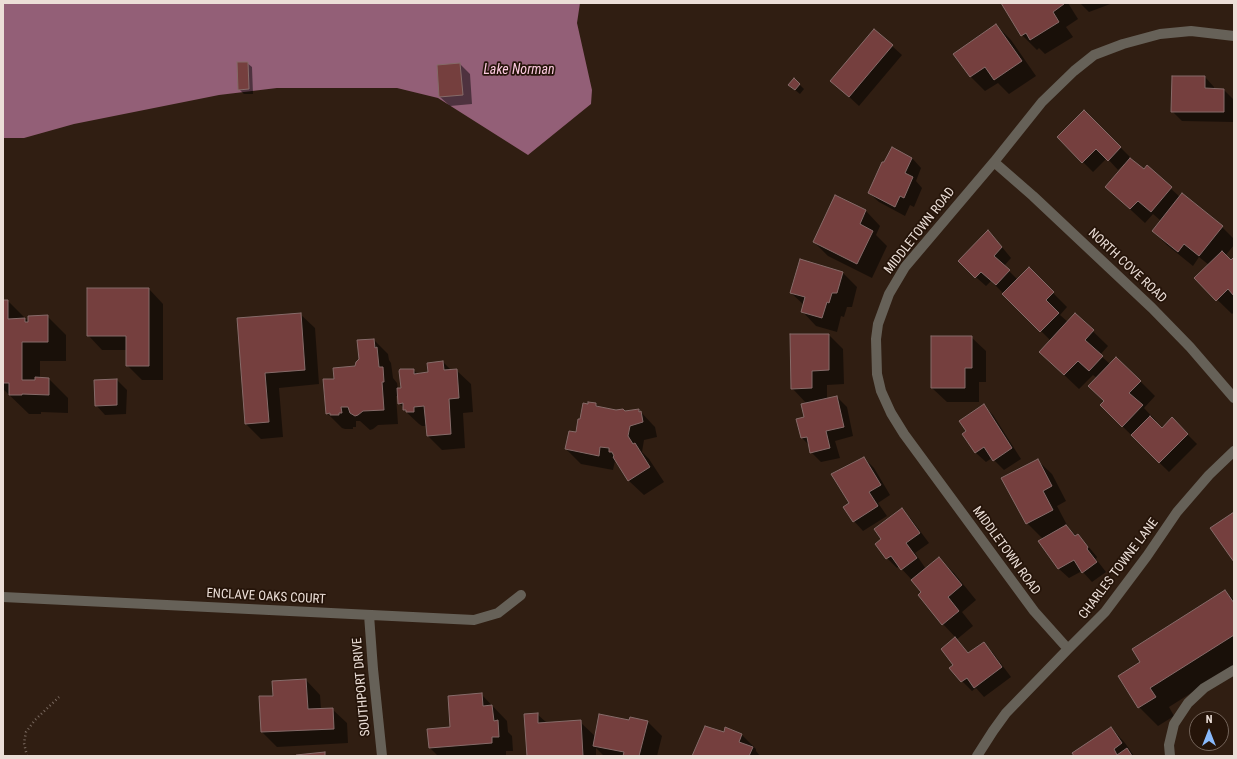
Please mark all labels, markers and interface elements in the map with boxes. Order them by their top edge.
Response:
water label: Lake Norman [483,62,555,78]
street label: MIDDLETOWN ROAD [881,185,959,277]
street label: NORTH COVE ROAD [1085,226,1169,306]
street label: MIDDLETOWN ROAD [969,504,1043,598]
street label: CHARLES TOWNE LANE [1076,515,1162,623]
street label: ENCLAVE OAKS COURT [206,586,326,608]
street label: SOUTHPORT DRIVE [350,637,374,737]
north arrow [1189,711,1229,751]
text: N [1206,713,1212,726]

